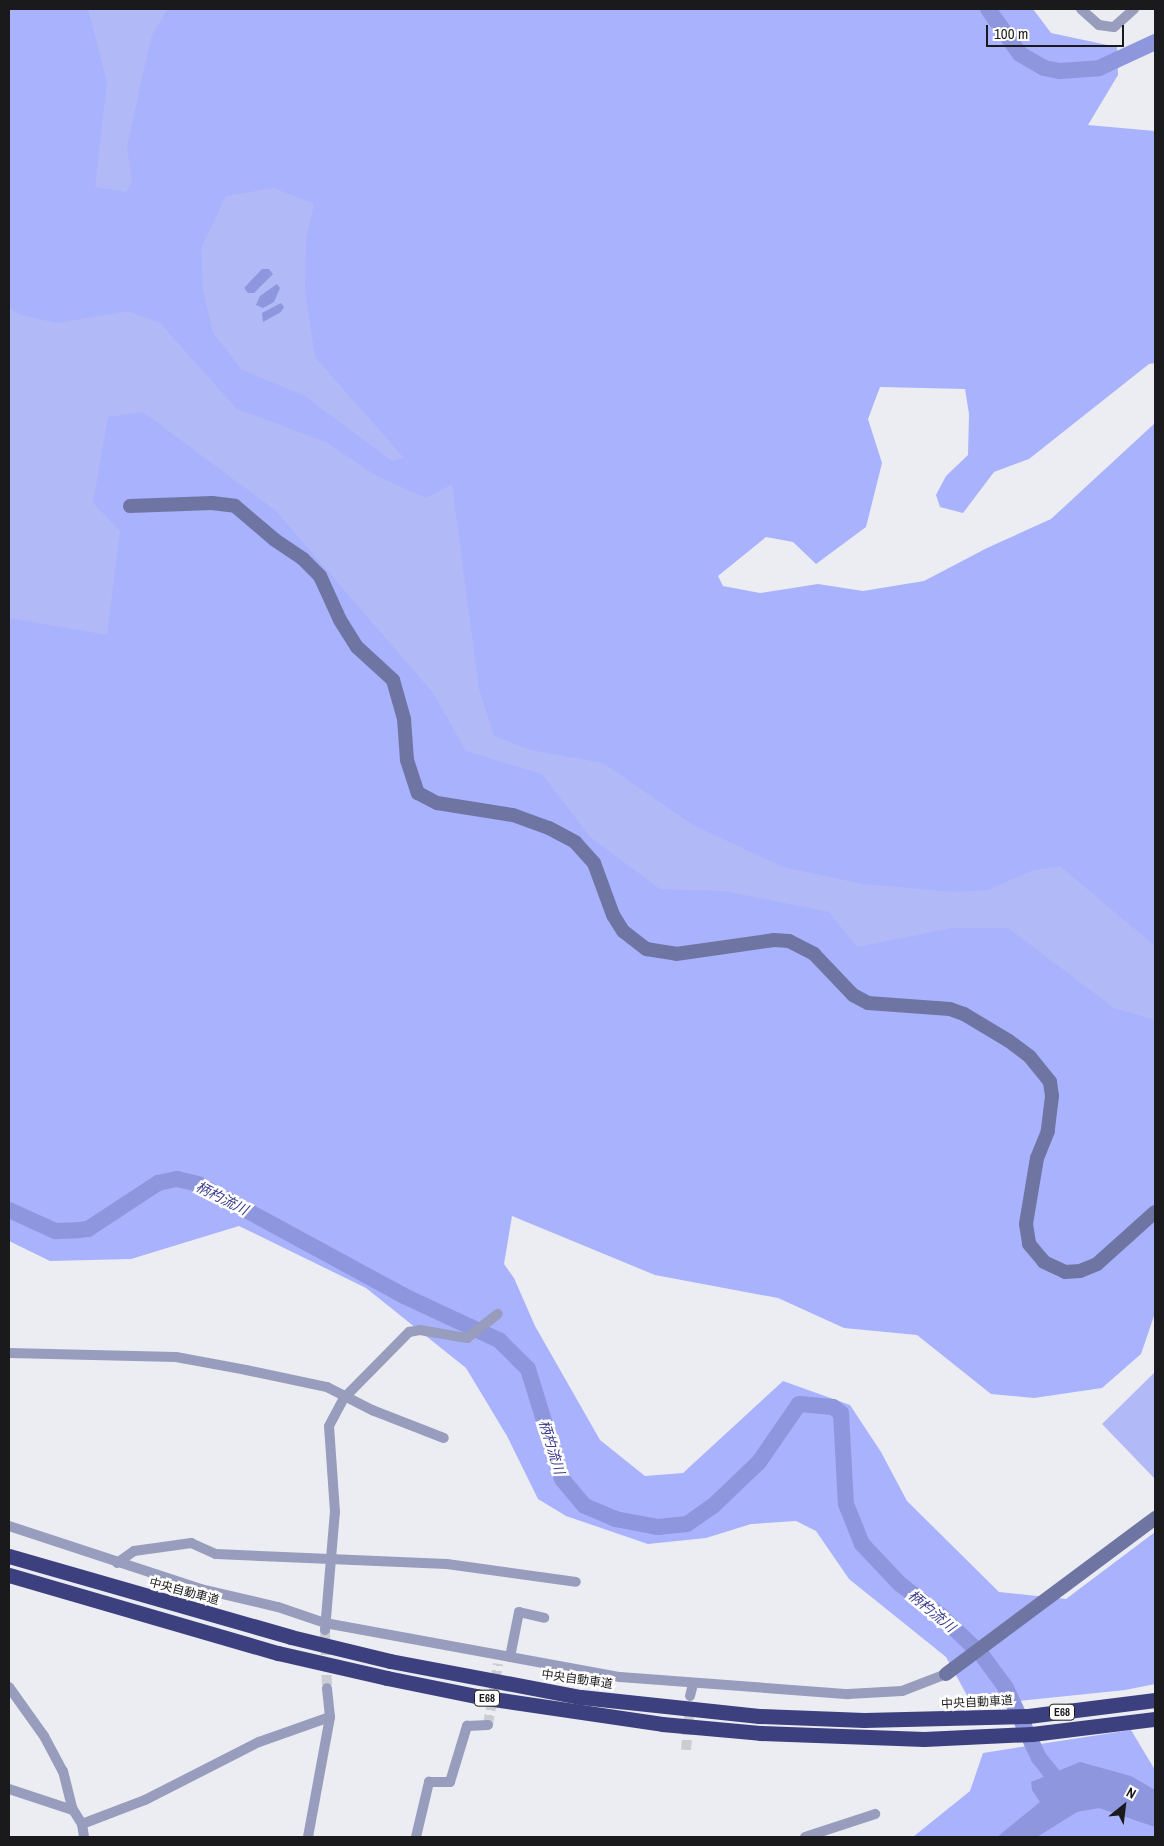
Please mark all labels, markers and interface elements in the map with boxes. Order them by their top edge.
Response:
scale bar [989,15,1126,47]
text: 100 m [994,23,1028,44]
water label: 柄杓流川 [193,1178,251,1218]
water label: 柄杓流川 [536,1418,568,1476]
street label: 中央自動車道 [147,1576,221,1608]
water label: 柄杓流川 [905,1587,959,1635]
street label: 中央自動車道 [540,1668,614,1692]
road number: E68 [473,1690,501,1706]
street label: 中央自動車道 [941,1694,1013,1712]
road number: E68 [1048,1704,1076,1720]
north arrow [1099,1781,1149,1831]
text: N [1123,1783,1139,1803]

